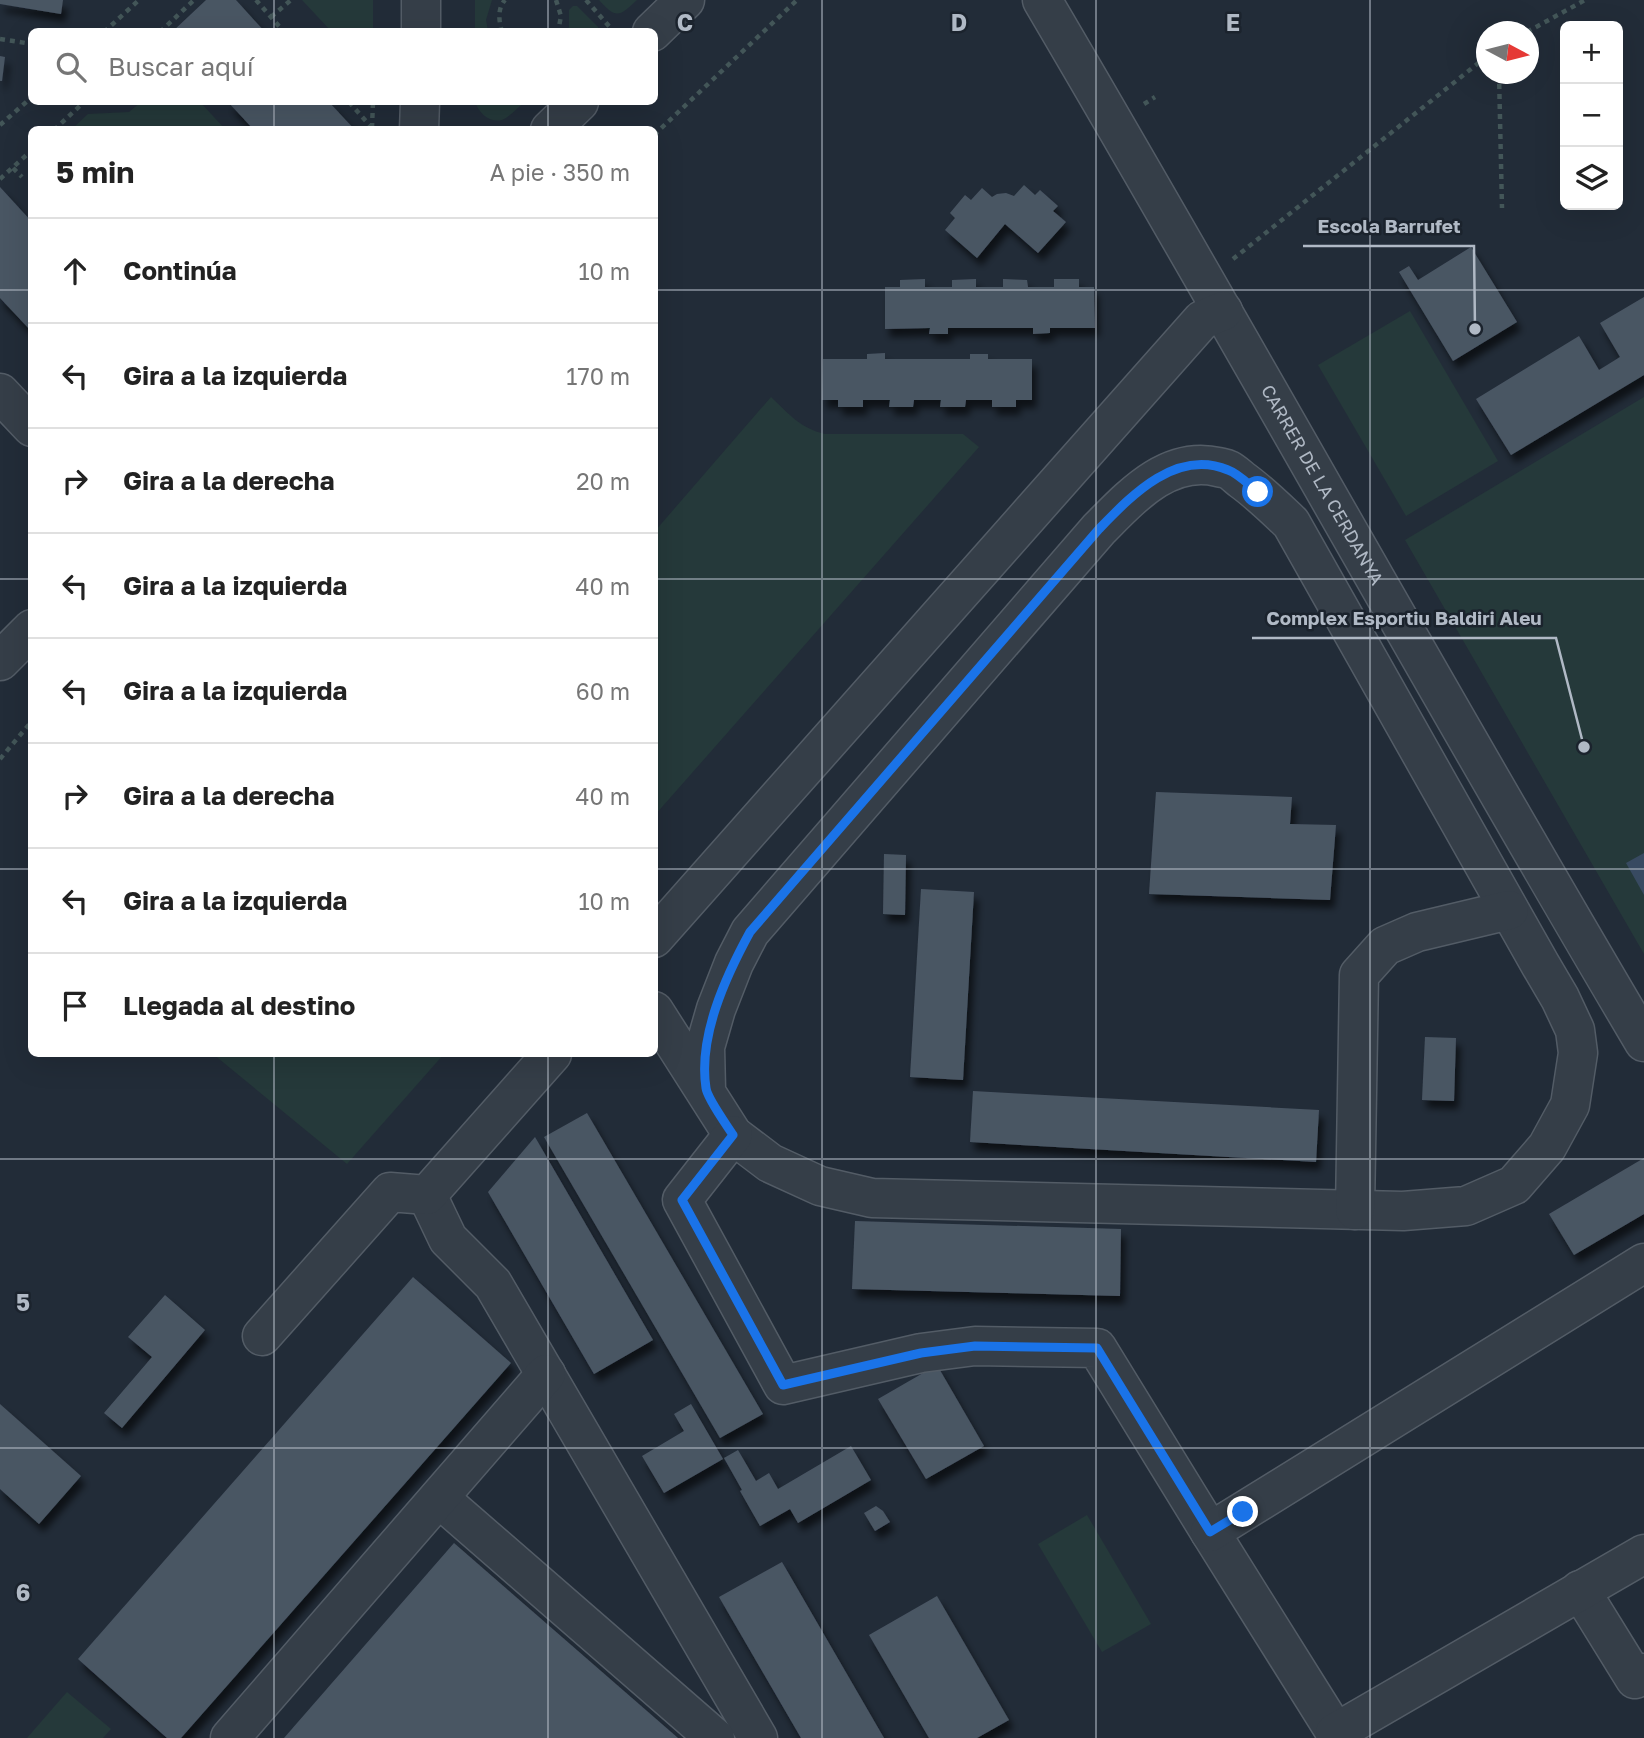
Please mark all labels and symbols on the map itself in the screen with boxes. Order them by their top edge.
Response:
text: C [677,8,693,36]
text: D [951,8,967,36]
text: E [1226,8,1240,36]
north arrow [1476,21,1539,84]
callout: Escola Barrufet [1303,206,1474,246]
text: Escola Barrufet [1317,214,1461,237]
street label: CARRER DE LA CERDANYA [1257,381,1389,589]
route start [1242,476,1273,507]
callout: Complex Esportiu Baldiri Aleu [1252,598,1556,638]
text: Complex Esportiu Baldiri Aleu [1266,606,1542,629]
text: 5 [16,1288,30,1316]
route end [1227,1496,1258,1527]
text: 6 [16,1578,30,1606]

